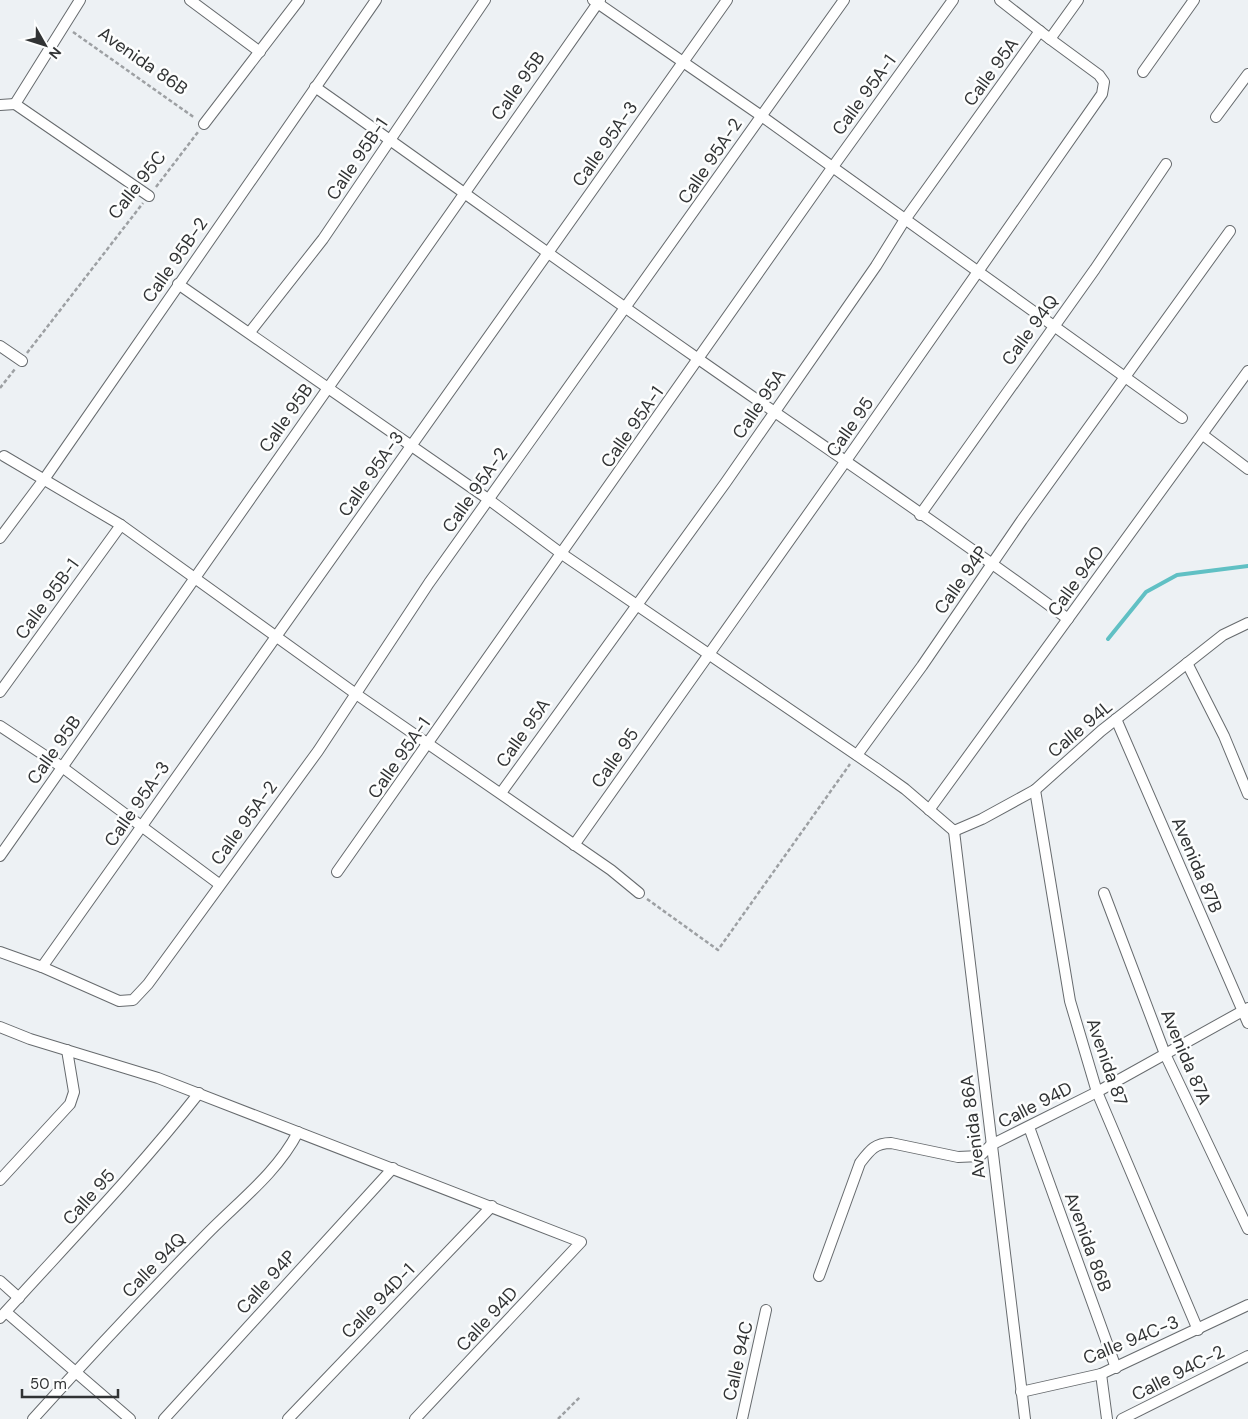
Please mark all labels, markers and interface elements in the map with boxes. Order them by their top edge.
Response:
north arrow [20,20,70,70]
street label: Avenida 86B [94,21,193,101]
street label: Calle 95A [958,33,1024,111]
text: N [45,44,65,63]
street label: Calle 95B [486,47,551,125]
street label: Calle 95A-1 [827,50,901,140]
street label: Calle 95A-3 [567,97,643,191]
street label: Calle 95B-1 [321,113,393,205]
street label: Calle 95A-2 [672,113,748,209]
street label: Calle 95C [103,146,171,224]
street label: Calle 95B-2 [137,213,213,307]
street label: Calle 94Q [996,290,1064,370]
street label: Calle 95A [727,364,791,444]
street label: Calle 95B [254,379,319,457]
street label: Calle 95A-1 [595,382,669,472]
street label: Calle 95 [821,392,879,462]
street label: Calle 95A-3 [333,427,409,521]
street label: Calle 95A-2 [437,443,513,537]
street label: Calle 94P [929,541,993,619]
street label: Calle 94O [1042,541,1110,621]
street label: Calle 95B-1 [10,554,84,644]
street label: Calle 95A [490,694,556,772]
street label: Calle 94L [1043,695,1117,763]
street label: Calle 95B [22,711,87,789]
street label: Calle 95A-1 [362,713,436,803]
street label: Calle 95 [586,723,644,793]
street label: Calle 95A-3 [99,757,175,851]
street label: Calle 95A-2 [205,776,283,870]
street label: Avenida 87B [1166,813,1228,917]
street label: Avenida 87A [1155,1006,1217,1108]
street label: Avenida 87 [1081,1015,1133,1109]
street label: Avenida 86A [955,1074,991,1180]
street label: Calle 94D [994,1076,1076,1134]
street label: Calle 95 [57,1164,121,1230]
street label: Avenida 86B [1059,1189,1117,1295]
street label: Calle 94Q [117,1227,191,1303]
street label: Calle 94P [231,1245,301,1319]
street label: Calle 94D-1 [336,1258,420,1344]
street label: Calle 94D [451,1281,523,1357]
street label: Calle 94C-3 [1080,1310,1182,1370]
street label: Calle 94C [717,1319,759,1403]
street label: Calle 94C-2 [1128,1339,1228,1407]
scale bar [22,1366,119,1398]
text: 50 m [30,1374,67,1394]

